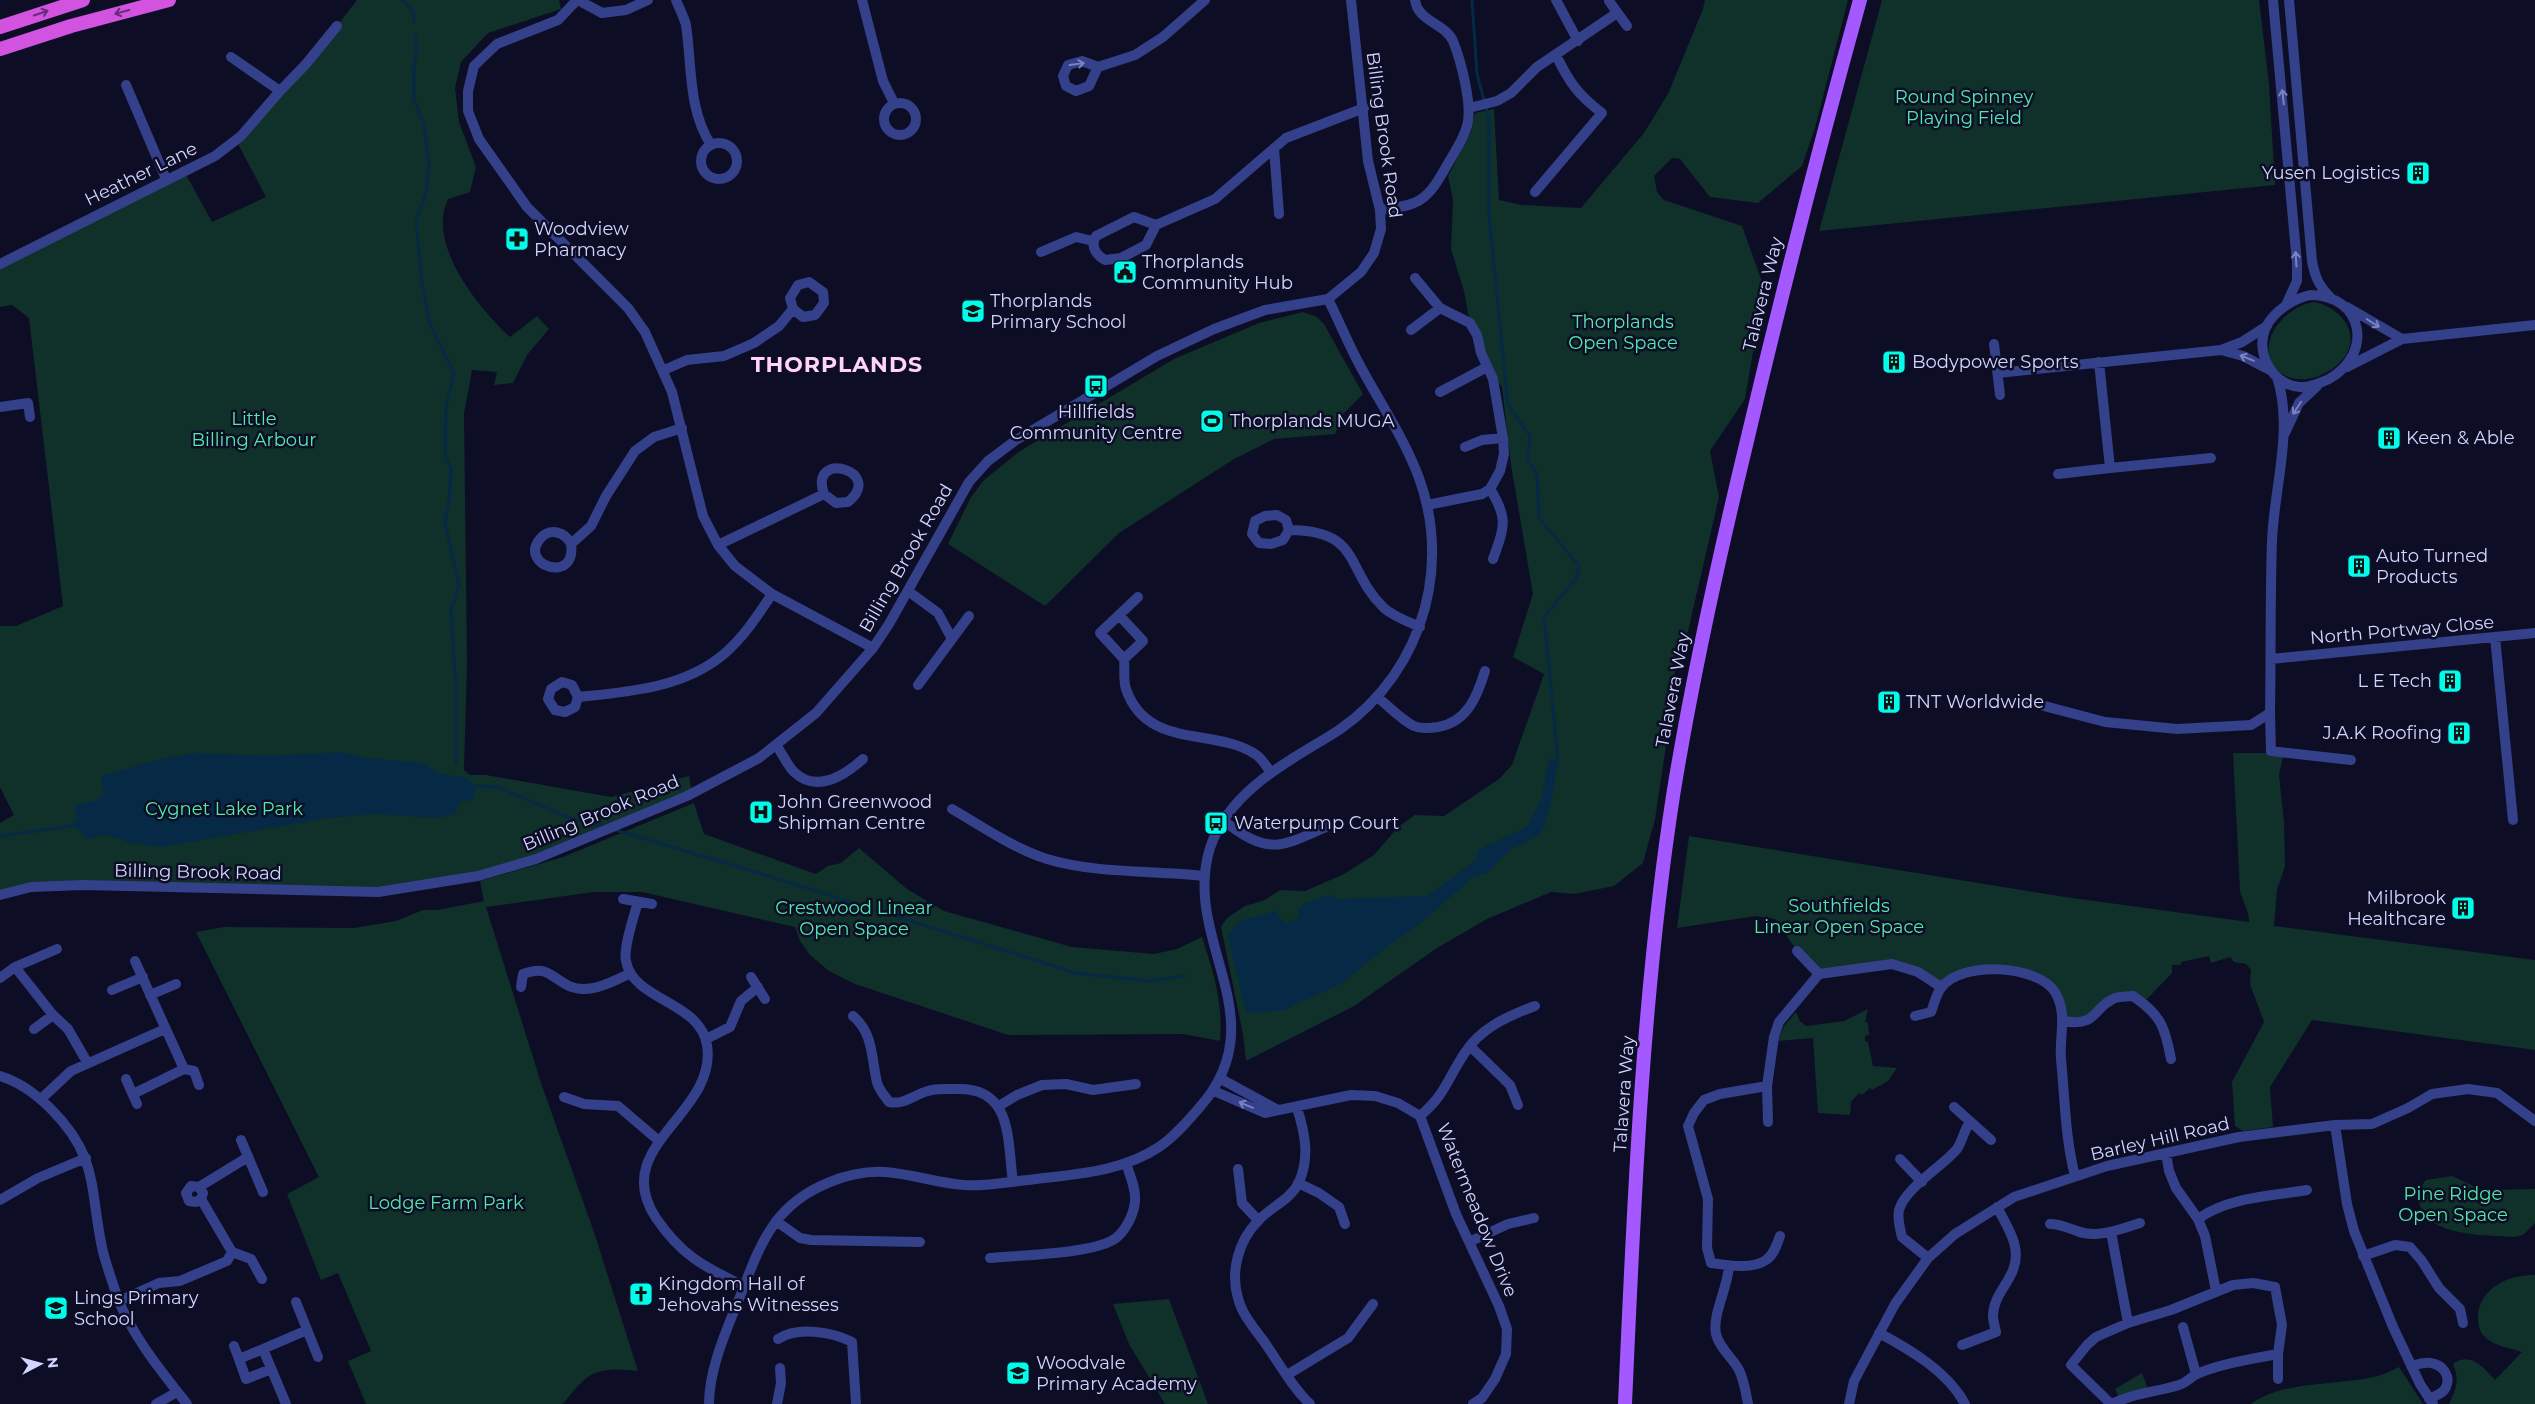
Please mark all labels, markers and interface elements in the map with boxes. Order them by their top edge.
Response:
one-way arrow [33,8,48,17]
one-way arrow [114,8,130,17]
street label: Billing Brook Road [1361,50,1407,220]
one-way arrow [1069,59,1085,68]
park label: Round Spinney Playing Field [1895,86,2033,129]
one-way arrow [2278,90,2288,106]
street label: Heather Lane [81,137,201,211]
building icon: Yusen Logistics [2405,160,2431,186]
place label: Yusen Logistics [2262,162,2400,184]
place label: Woodview Pharmacy [534,218,629,261]
pharmacy icon: Woodview Pharmacy [504,226,530,252]
street label: Talavera Way [1738,234,1788,353]
place label: Thorplands Community Hub [1142,251,1293,294]
one-way arrow [2292,252,2301,268]
public building icon: Thorplands Community Hub [1112,259,1138,285]
place label: Thorplands Primary School [990,290,1126,333]
school or university icon: Thorplands Primary School [960,298,986,324]
park label: Thorplands Open Space [1568,311,1678,354]
one-way arrow [2365,318,2379,328]
building icon: Bodypower Sports [1881,349,1907,375]
district label: THORPLANDS [751,351,923,378]
place label: Bodypower Sports [1912,351,2079,373]
one-way arrow [2240,353,2255,363]
bus stop icon: Hillfields Community Centre [1083,373,1109,399]
one-way arrow [2291,400,2301,414]
place label: Hillfields Community Centre [1010,401,1182,444]
park label: Little Billing Arbour [192,408,316,451]
sports icon: Thorplands MUGA [1199,408,1225,434]
place label: Thorplands MUGA [1230,410,1395,432]
building icon: Keen & Able [2376,425,2402,451]
place label: Keen & Able [2406,427,2515,449]
street label: Billing Brook Road [855,480,957,636]
place label: Auto Turned Products [2376,545,2488,588]
building icon: Auto Turned Products [2346,553,2372,579]
street label: North Portway Close [2309,611,2495,649]
street label: Talavera Way [1651,630,1695,749]
building icon: L E Tech [2437,668,2463,694]
place label: L E Tech [2358,670,2432,692]
building icon: TNT Worldwide [1876,689,1902,715]
place label: TNT Worldwide [1906,691,2044,713]
building icon: J.A.K Roofing [2446,720,2472,746]
place label: J.A.K Roofing [2322,722,2442,744]
street label: Billing Brook Road [519,770,683,856]
place label: John Greenwood Shipman Centre [777,791,932,834]
park label: Cygnet Lake Park [145,798,303,820]
hospital icon: John Greenwood Shipman Centre [748,799,774,825]
bus stop icon: Waterpump Court [1203,810,1229,836]
place label: Waterpump Court [1234,812,1399,834]
street label: Billing Brook Road [114,860,282,884]
place label: Milbrook Healthcare [2347,887,2446,930]
park label: Southfields Linear Open Space [1754,895,1924,938]
building icon: Milbrook Healthcare [2450,895,2476,921]
park label: Crestwood Linear Open Space [775,897,933,940]
street label: Talavera Way [1609,1035,1639,1153]
one-way arrow [1239,1099,1254,1109]
street label: Barley Hill Road [2088,1112,2232,1166]
street label: Watermeadow Drive [1432,1120,1522,1300]
park label: Pine Ridge Open Space [2398,1183,2508,1226]
park label: Lodge Farm Park [368,1192,524,1214]
place label: Kingdom Hall of Jehovahs Witnesses [657,1273,839,1316]
church icon: Kingdom Hall of Jehovahs Witnesses [628,1281,654,1307]
place label: Lings Primary School [74,1287,199,1330]
school or university icon: Lings Primary School [43,1295,69,1321]
north arrow [15,1339,65,1389]
place label: Woodvale Primary Academy [1036,1352,1197,1395]
text: N [43,1356,62,1369]
school or university icon: Woodvale Primary Academy [1005,1360,1031,1386]

